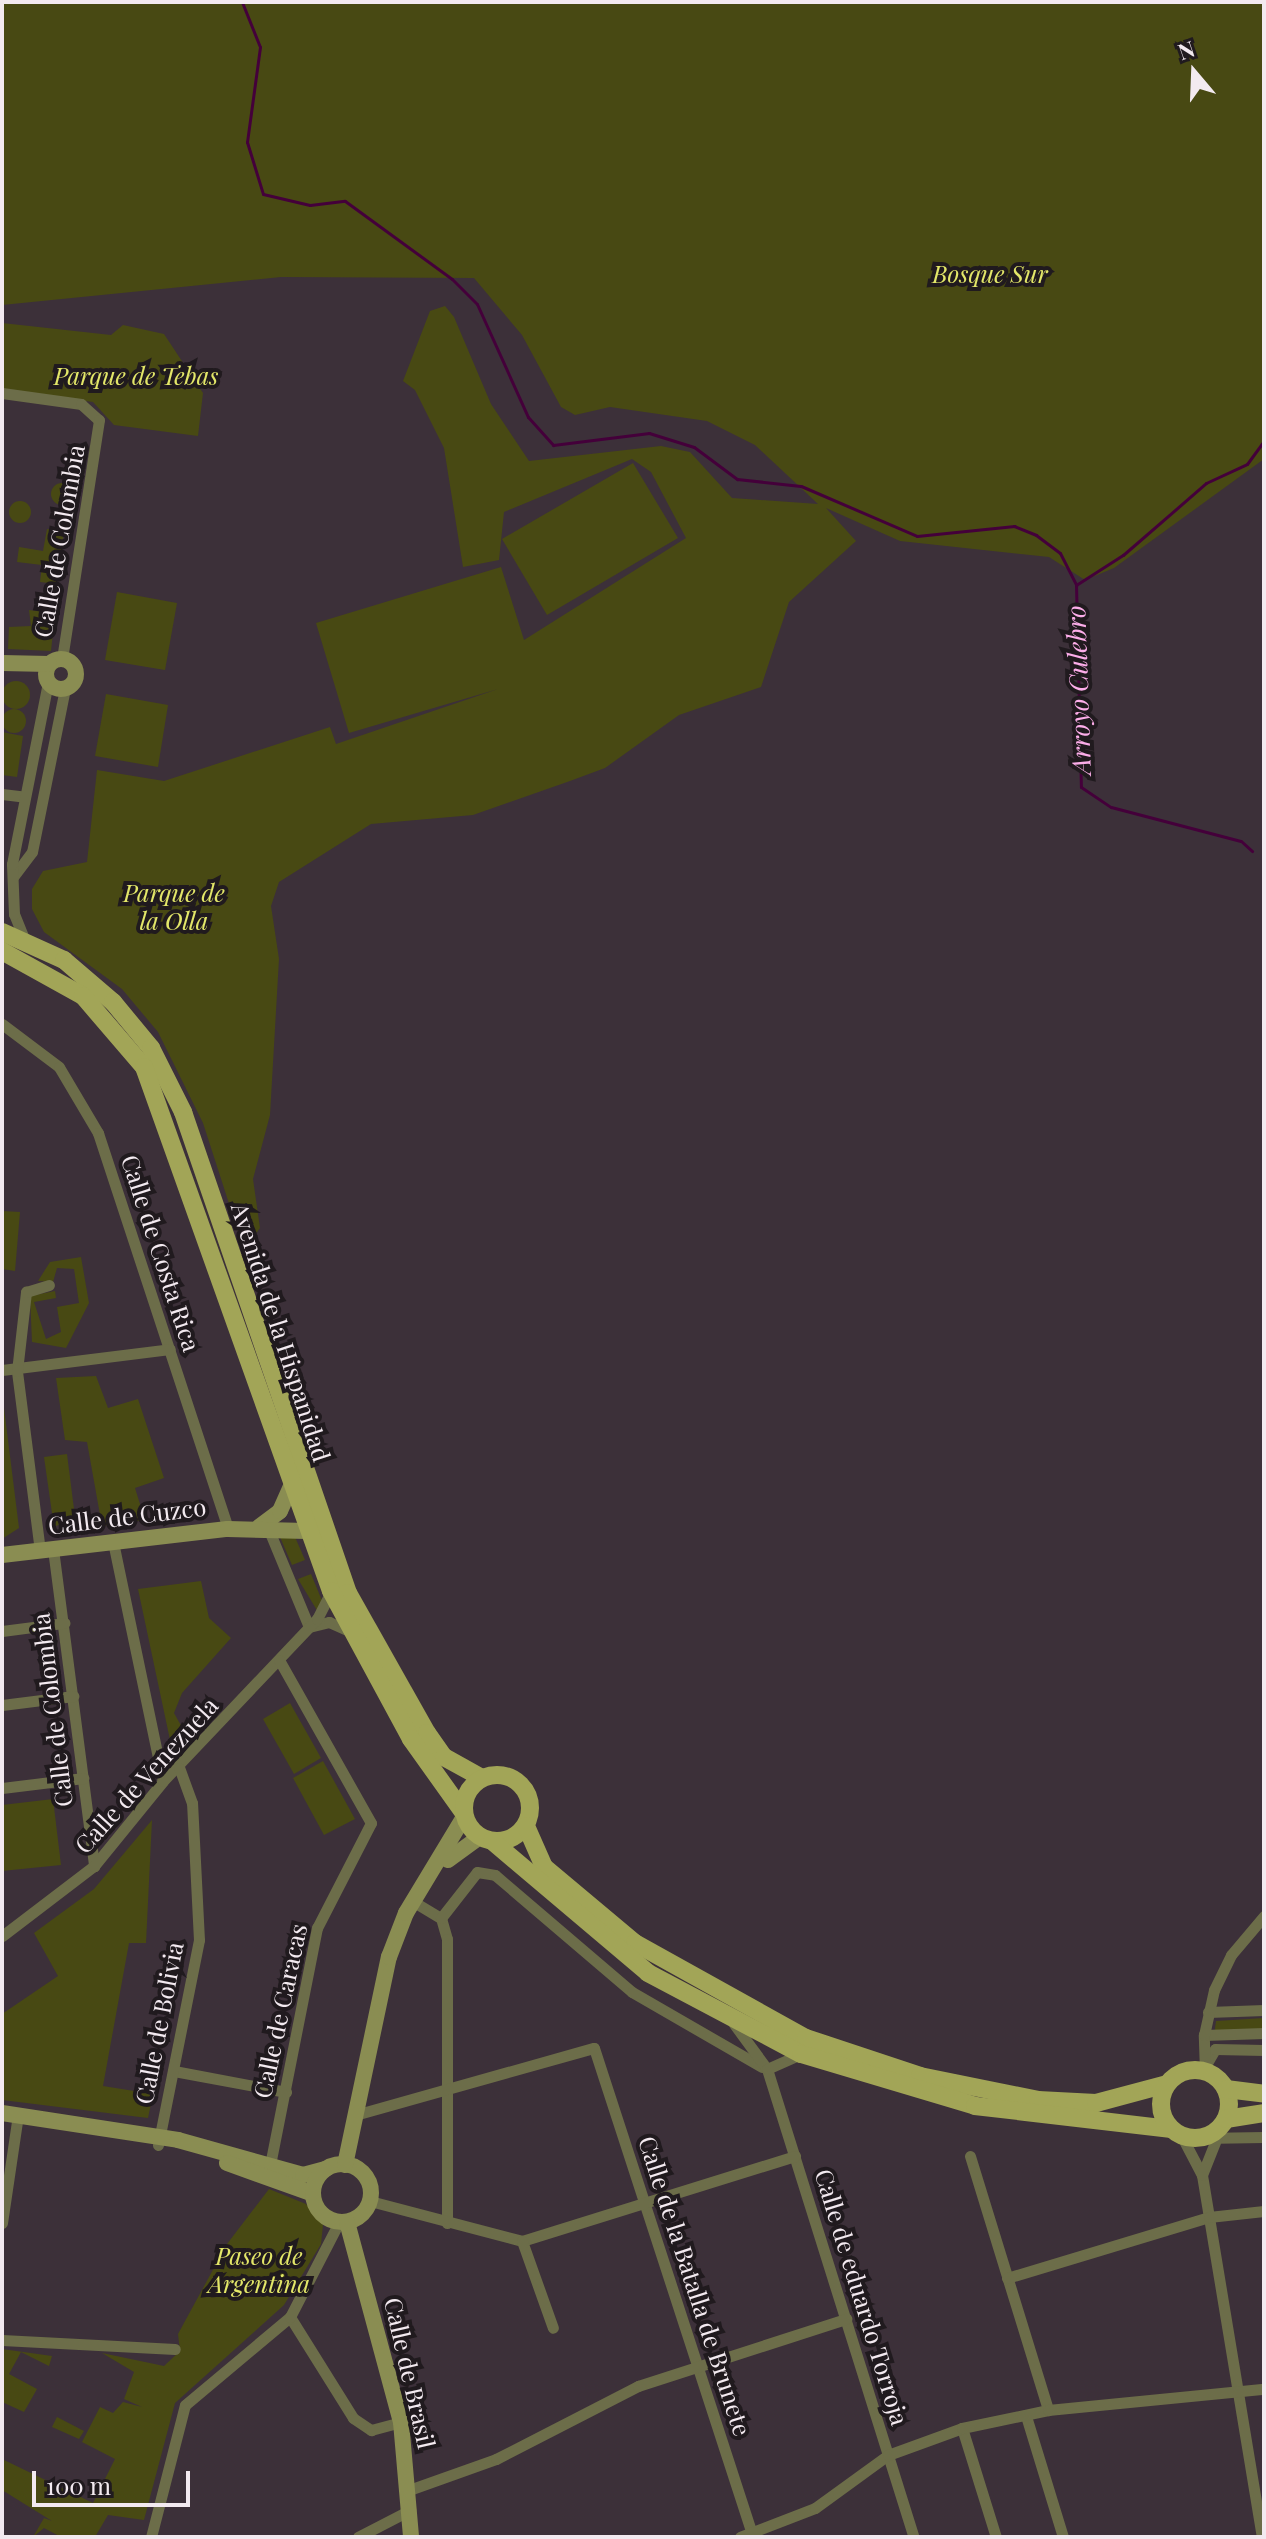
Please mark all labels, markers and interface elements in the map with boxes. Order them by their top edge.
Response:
north arrow [1154,32,1234,112]
text: N [1174,33,1199,66]
park label: Bosque Sur [932,260,1048,288]
park label: Parque de Tebas [54,362,218,390]
street label: Calle de Colombia [28,442,90,640]
water label: Arroyo Culebro [1059,605,1097,775]
park label: Parque de la Olla [123,879,225,935]
street label: Calle de Costa Rica [116,1151,206,1355]
street label: Avenida de la Hispanidad [225,1198,337,1466]
street label: Calle de Cuzco [46,1492,208,1540]
street label: Calle de Colombia [26,1611,78,1809]
street label: Calle de Venezuela [68,1691,224,1859]
street label: Calle de Caracas [247,1921,313,2101]
street label: Calle de Bolivia [129,1939,189,2107]
street label: Calle de la Batalla de Brunete [633,2132,757,2440]
street label: Calle de eduardo Torroja [809,2165,915,2429]
park label: Paseo de Argentina [208,2242,310,2298]
street label: Calle de Brasil [379,2295,441,2451]
scale bar [36,2455,194,2505]
text: 100 m [46,2469,111,2501]

